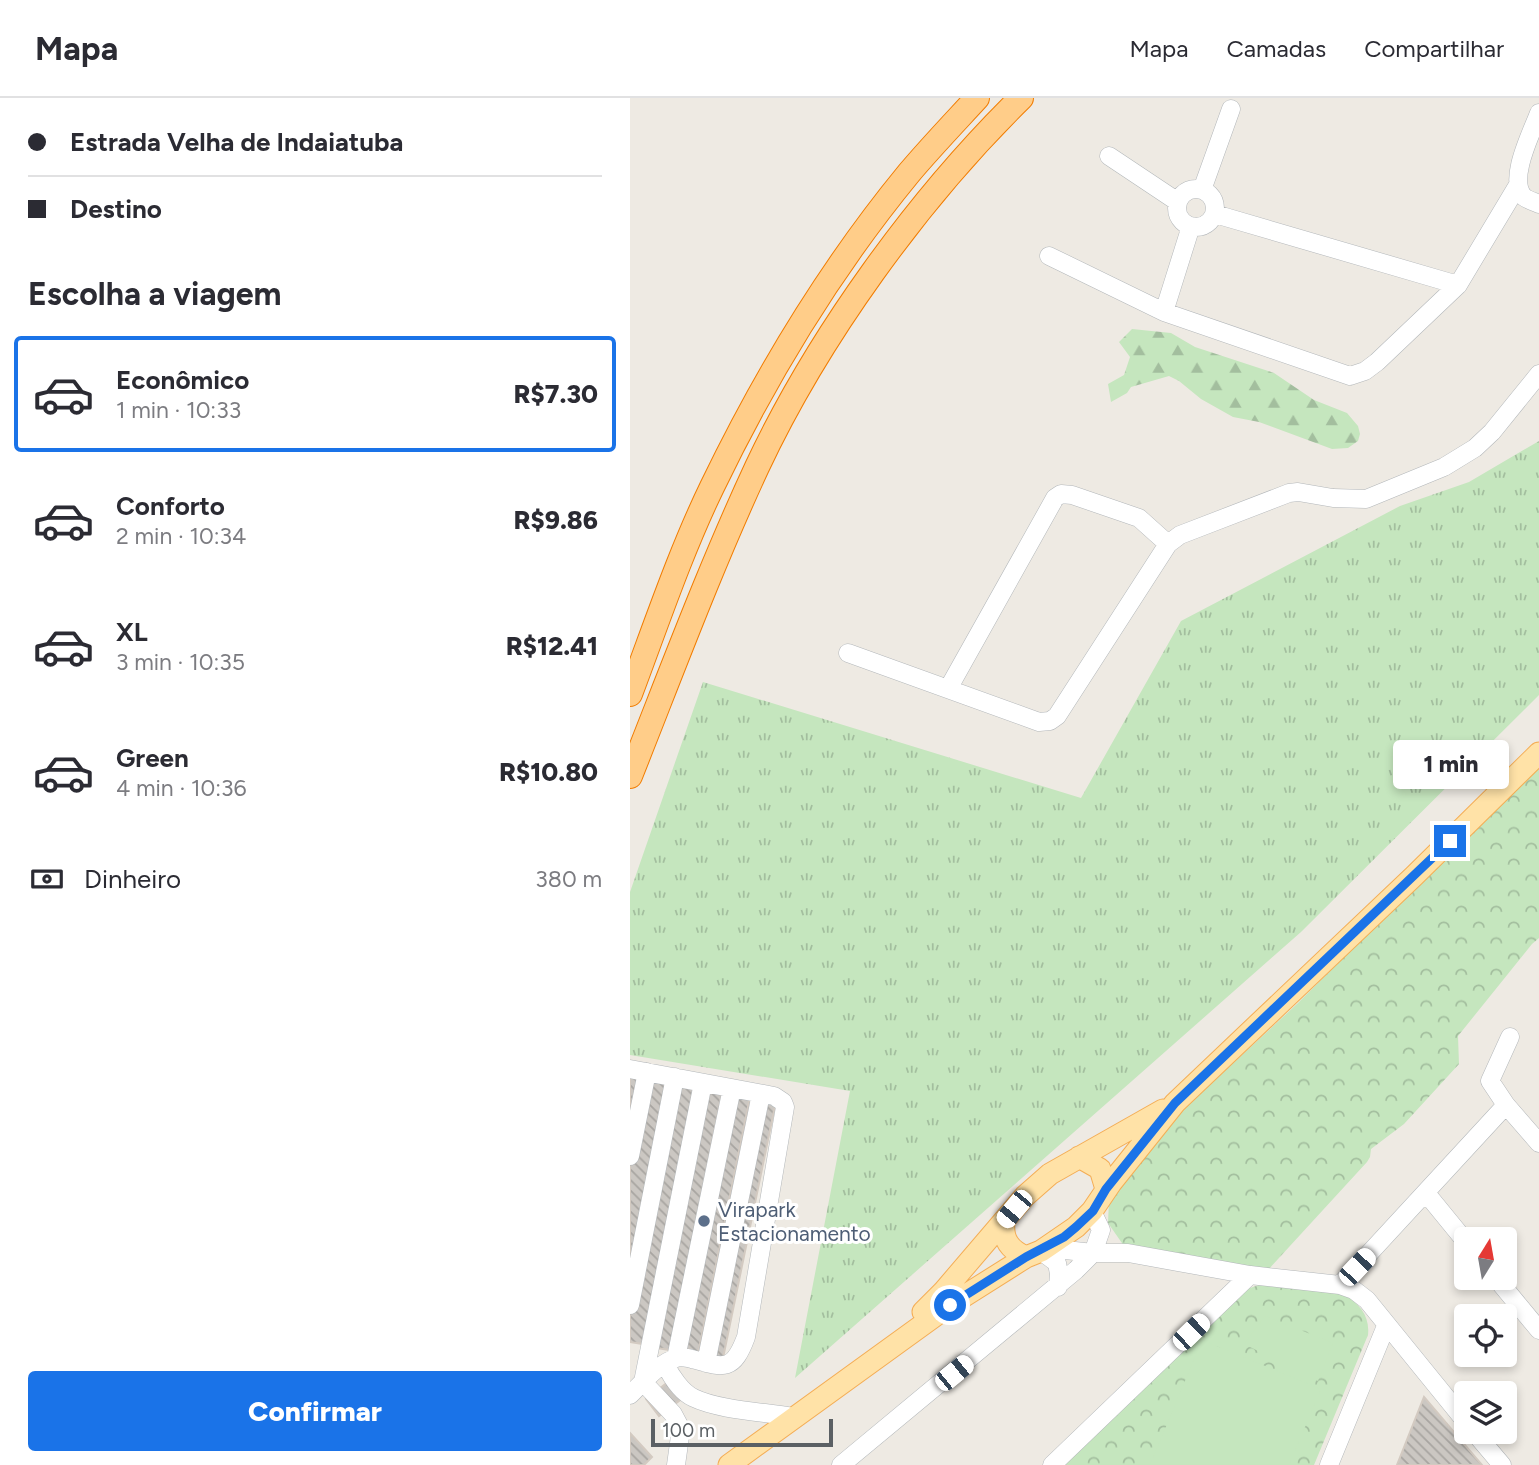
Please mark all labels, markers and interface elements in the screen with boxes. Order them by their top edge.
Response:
text: Mapa [35,29,118,68]
text: Mapa [1129,34,1188,63]
text: Camadas [1226,34,1326,63]
text: Compartilhar [1364,34,1504,63]
text: Estrada Velha de Indaiatuba [70,126,403,158]
text: Destino [70,193,162,225]
text: Escolha a viagem [28,275,281,313]
icon: car [32,363,95,426]
text: Econômico [116,364,249,396]
text: R$7.30 [514,378,598,410]
text: 1 min · 10:33 [116,396,241,424]
icon: car [32,489,95,552]
text: Conforto [116,490,225,522]
text: R$9.86 [513,504,598,536]
text: 2 min · 10:34 [116,522,246,550]
icon: car [32,615,95,678]
text: XL [116,616,148,648]
text: R$12.41 [506,630,598,662]
text: 3 min · 10:35 [116,648,245,676]
callout: 1 min [1392,740,1508,788]
icon: car [32,741,95,804]
text: Green [116,742,189,774]
text: 1 min [1424,750,1478,778]
text: R$10.80 [499,756,598,788]
text: 4 min · 10:36 [116,774,247,802]
route end [1434,825,1466,857]
icon: cash [28,860,66,898]
text: Dinheiro [84,863,181,895]
text: 380 m [535,865,602,893]
car [993,1186,1036,1232]
place label: Virapark Estacionamento [718,1197,871,1246]
marker: Virapark Estacionamento [696,1213,712,1229]
north arrow [1454,1227,1517,1290]
map controls [1454,1227,1517,1444]
car [1335,1244,1380,1290]
route start [934,1289,966,1321]
button: locate [1454,1304,1517,1367]
car [1169,1310,1214,1354]
car [932,1352,977,1394]
button: Confirmar [28,1371,602,1451]
button: layers [1454,1381,1517,1444]
scale bar [651,1416,833,1448]
text: 100 m [662,1419,715,1442]

